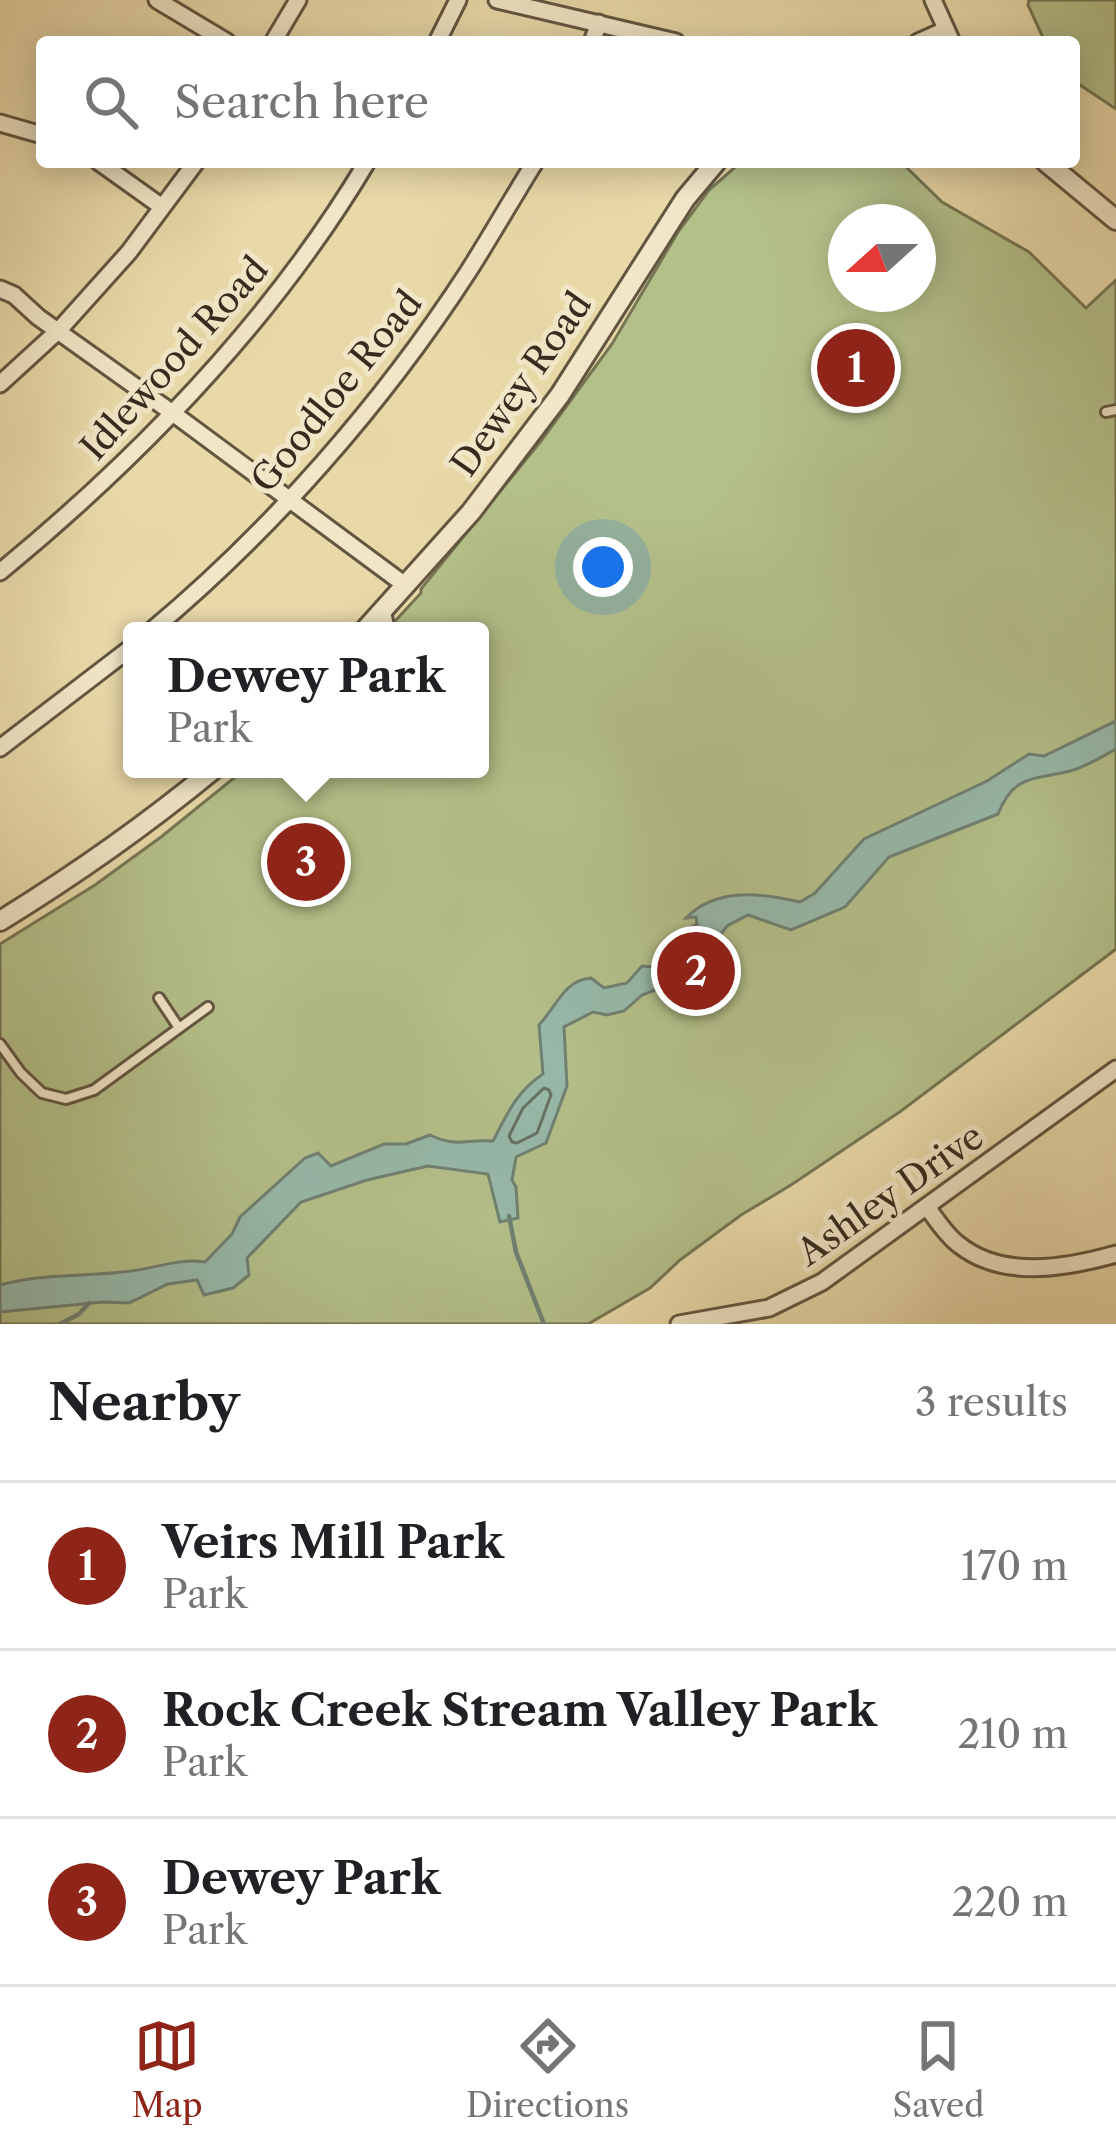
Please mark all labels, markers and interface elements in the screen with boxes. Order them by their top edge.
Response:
search box [36,36,1080,168]
icon: search [78,69,144,135]
text: Search here [174,74,429,130]
north arrow [828,204,936,312]
street label: Idlewood Road [71,247,277,469]
street label: Goodloe Road [241,281,431,501]
street label: Dewey Road [441,283,601,485]
pin: 1 [817,323,895,413]
your location [573,537,633,597]
popup [123,622,489,778]
text: Dewey Park [167,648,445,704]
text: Park [167,704,252,752]
pin: 3 [267,817,345,907]
pin: 2 [657,926,735,1016]
street label: Ashley Drive [788,1114,992,1275]
text: Nearby [48,1371,240,1433]
text: 3 results [915,1378,1068,1426]
text: Veirs Mill Park [162,1514,504,1570]
text: 1 [78,1542,96,1590]
text: 170 m [961,1542,1068,1590]
text: Park [162,1570,247,1618]
text: Rock Creek Stream Valley Park [162,1682,877,1738]
text: 2 [75,1710,99,1758]
text: 210 m [958,1710,1068,1758]
text: Park [162,1738,247,1786]
text: Dewey Park [162,1850,440,1906]
text: 3 [76,1878,98,1926]
text: 220 m [952,1878,1068,1926]
text: Park [162,1906,247,1954]
tab: Map [132,2013,203,2126]
tab: Directions [466,2013,629,2126]
tab: Saved [893,2013,984,2126]

